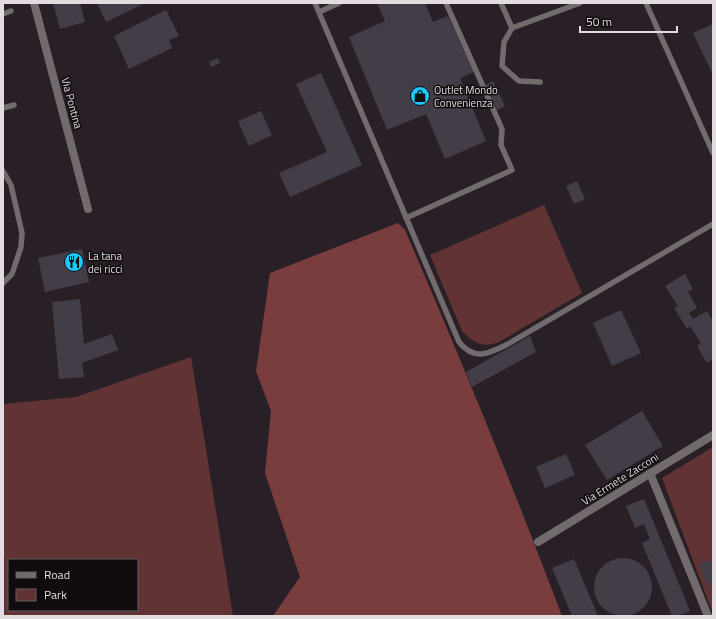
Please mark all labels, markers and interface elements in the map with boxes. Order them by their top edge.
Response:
scale bar [580,8,677,34]
text: 50 m [586,12,612,31]
street label: Via Pontina [57,76,87,131]
place label: Outlet Mondo Convenienza [434,82,498,111]
shop icon: Outlet Mondo Convenienza [409,85,431,107]
place label: La tana dei ricci [88,248,122,277]
restaurant icon: La tana dei ricci [63,251,85,273]
street label: Via Ermete Zacconi [578,449,662,509]
legend [8,559,138,611]
text: Road [44,565,70,584]
text: Park [44,585,67,604]

